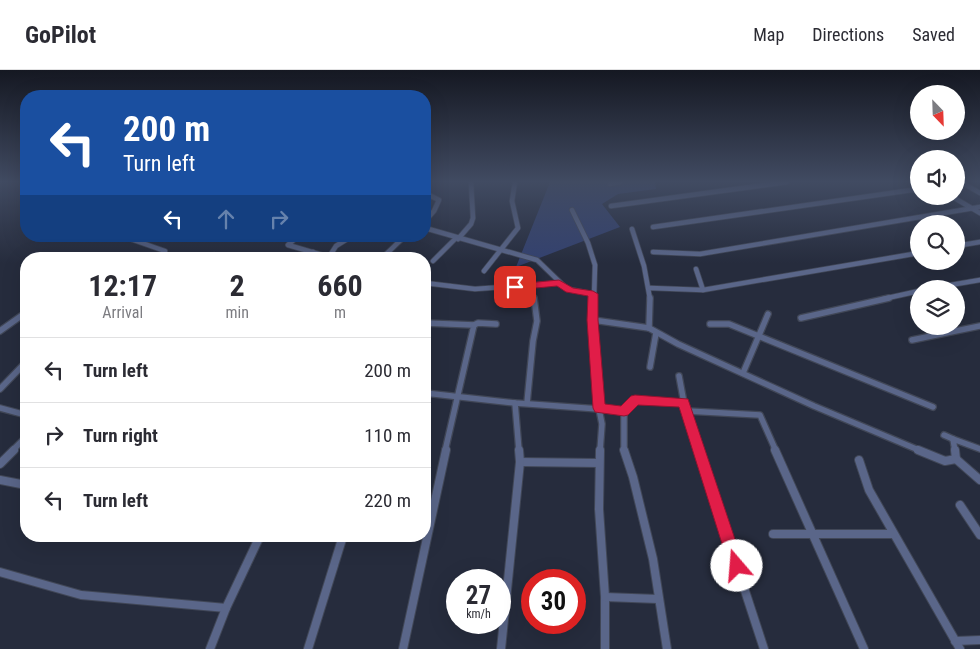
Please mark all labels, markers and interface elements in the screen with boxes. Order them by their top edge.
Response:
text: GoPilot [25,21,96,49]
text: Map [753,24,784,45]
text: Directions [812,24,884,45]
text: Saved [912,24,955,45]
north arrow [910,85,965,140]
map controls [910,85,965,335]
text: 200 m [123,109,210,150]
icon: left [40,110,105,175]
button: sound [910,150,965,205]
text: Turn left [123,151,195,176]
icon: left [159,205,187,233]
icon: ahead [212,205,240,233]
icon: right [265,205,293,233]
button: search [910,215,965,270]
pin [494,266,536,308]
text: 12:17 [88,268,157,303]
text: 2 [230,268,245,303]
text: 660 [317,268,363,303]
icon: arrive [501,273,529,301]
button: layers [910,280,965,335]
text: Arrival [102,303,143,322]
text: min [225,303,249,322]
text: m [334,303,346,322]
icon: left [40,356,68,384]
text: Turn left [83,359,148,382]
text: 200 m [364,359,411,382]
icon: right [40,421,68,449]
text: Turn right [83,424,158,447]
text: 110 m [364,424,411,447]
icon: left [40,486,68,514]
text: Turn left [83,489,148,512]
text: 220 m [364,489,411,512]
position arrow [710,539,762,591]
speed limit sign: 30 [521,569,586,634]
text: 27 [466,581,491,610]
text: km/h [466,607,491,621]

